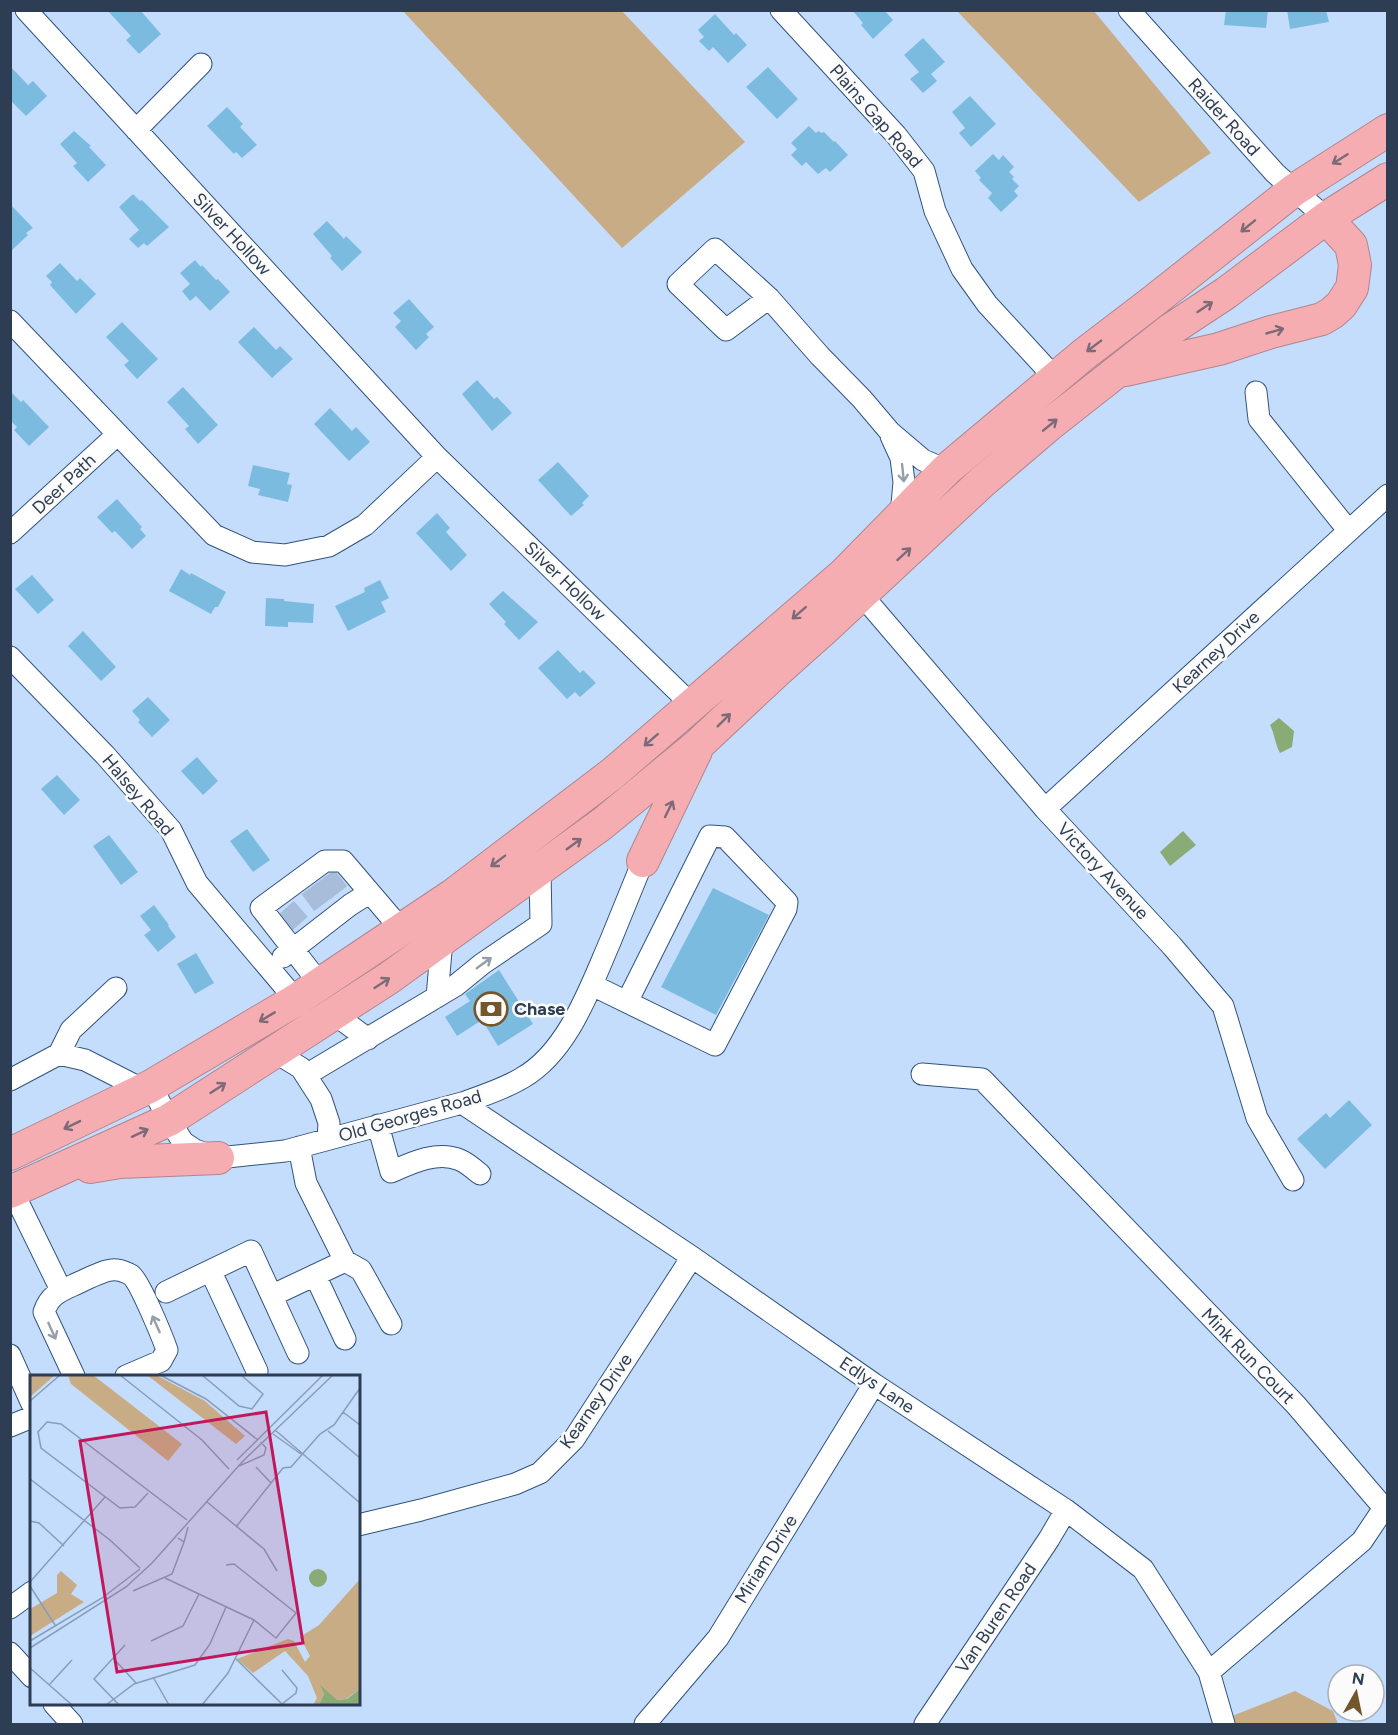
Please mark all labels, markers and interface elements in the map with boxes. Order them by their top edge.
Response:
street label: Plains Gap Road [825,60,927,172]
street label: Raider Road [1183,74,1265,160]
one-way arrow [1332,154,1349,166]
street label: Silver Hollow [188,188,276,280]
one-way arrow [1240,220,1256,233]
one-way arrow [1196,301,1213,313]
one-way arrow [1265,325,1284,336]
one-way arrow [1087,340,1103,352]
one-way arrow [1042,419,1058,432]
street label: Deer Path [28,449,100,519]
one-way arrow [898,463,909,482]
street label: Silver Hollow [520,537,610,625]
one-way arrow [896,547,911,561]
one-way arrow [791,606,806,620]
street label: Kearney Drive [1168,606,1264,698]
one-way arrow [717,712,732,727]
one-way arrow [644,733,659,747]
street label: Halsey Road [97,750,179,840]
one-way arrow [664,800,676,818]
street label: Victory Avenue [1053,818,1154,924]
one-way arrow [566,838,582,850]
one-way arrow [490,854,506,867]
one-way arrow [476,956,492,969]
one-way arrow [373,976,390,988]
bank icon: Chase [473,991,509,1027]
place label: Chase [514,998,565,1020]
one-way arrow [259,1012,276,1024]
one-way arrow [209,1082,226,1094]
street label: Old Georges Road [336,1085,484,1147]
one-way arrow [64,1119,82,1131]
one-way arrow [131,1127,149,1139]
street label: Mink Run Court [1197,1303,1299,1409]
one-way arrow [150,1315,161,1333]
one-way arrow [47,1322,59,1340]
street label: Kearney Drive [555,1349,637,1453]
street label: Edlys Lane [835,1352,919,1418]
inset map [30,1375,360,1705]
street label: Miriam Drive [730,1511,802,1607]
street label: Van Buren Road [951,1559,1041,1677]
north arrow [1326,1663,1386,1723]
text: N [1351,1668,1366,1689]

